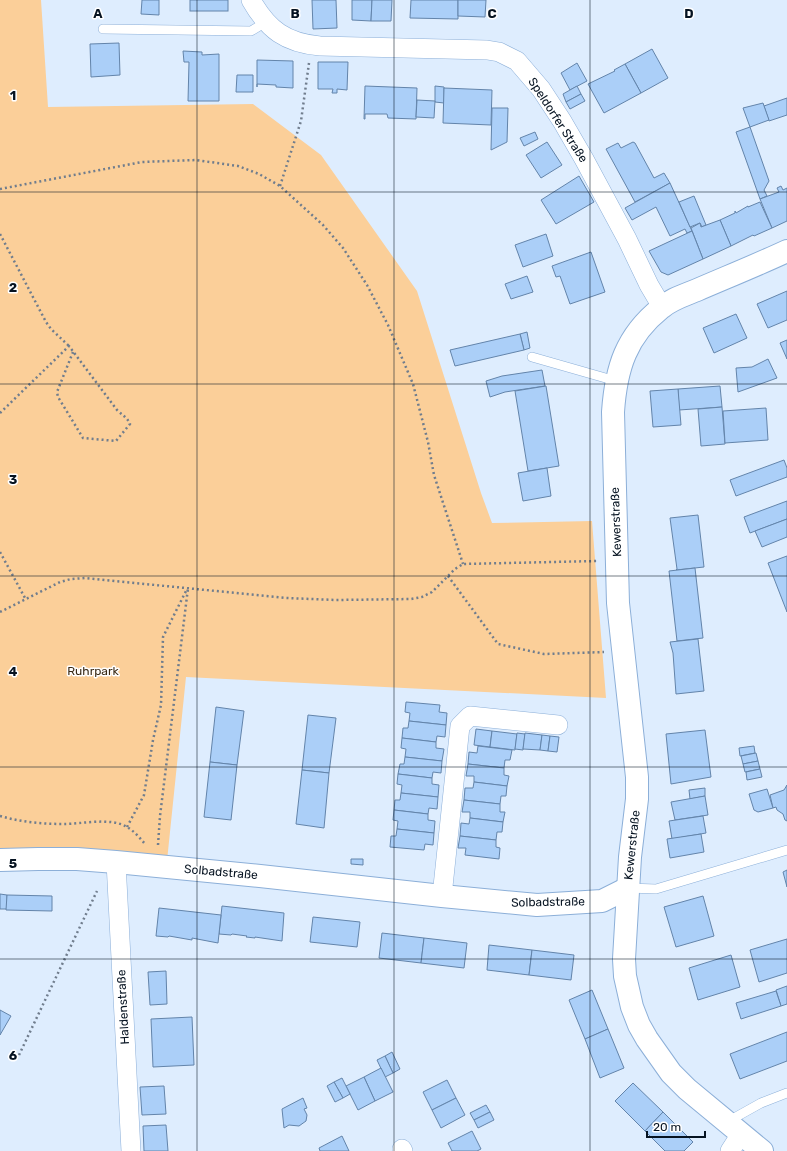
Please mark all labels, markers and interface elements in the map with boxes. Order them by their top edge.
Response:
text: A [93,6,103,21]
text: B [290,6,300,21]
text: C [487,6,497,21]
text: D [684,6,694,21]
street label: Speldorfer Straße [525,75,591,165]
text: 1 [10,88,16,103]
text: 2 [9,280,17,295]
text: 3 [9,472,18,487]
street label: Kewerstraße [608,487,624,557]
text: 4 [9,664,18,679]
park label: Ruhrpark [67,664,120,678]
street label: Kewerstraße [621,809,643,880]
text: 5 [9,856,17,871]
street label: Solbadstraße [184,862,259,882]
street label: Solbadstraße [511,894,585,910]
street label: Haldenstraße [114,969,132,1045]
text: 6 [9,1048,18,1063]
scale bar [647,1113,705,1139]
text: 20 m [653,1120,681,1134]

